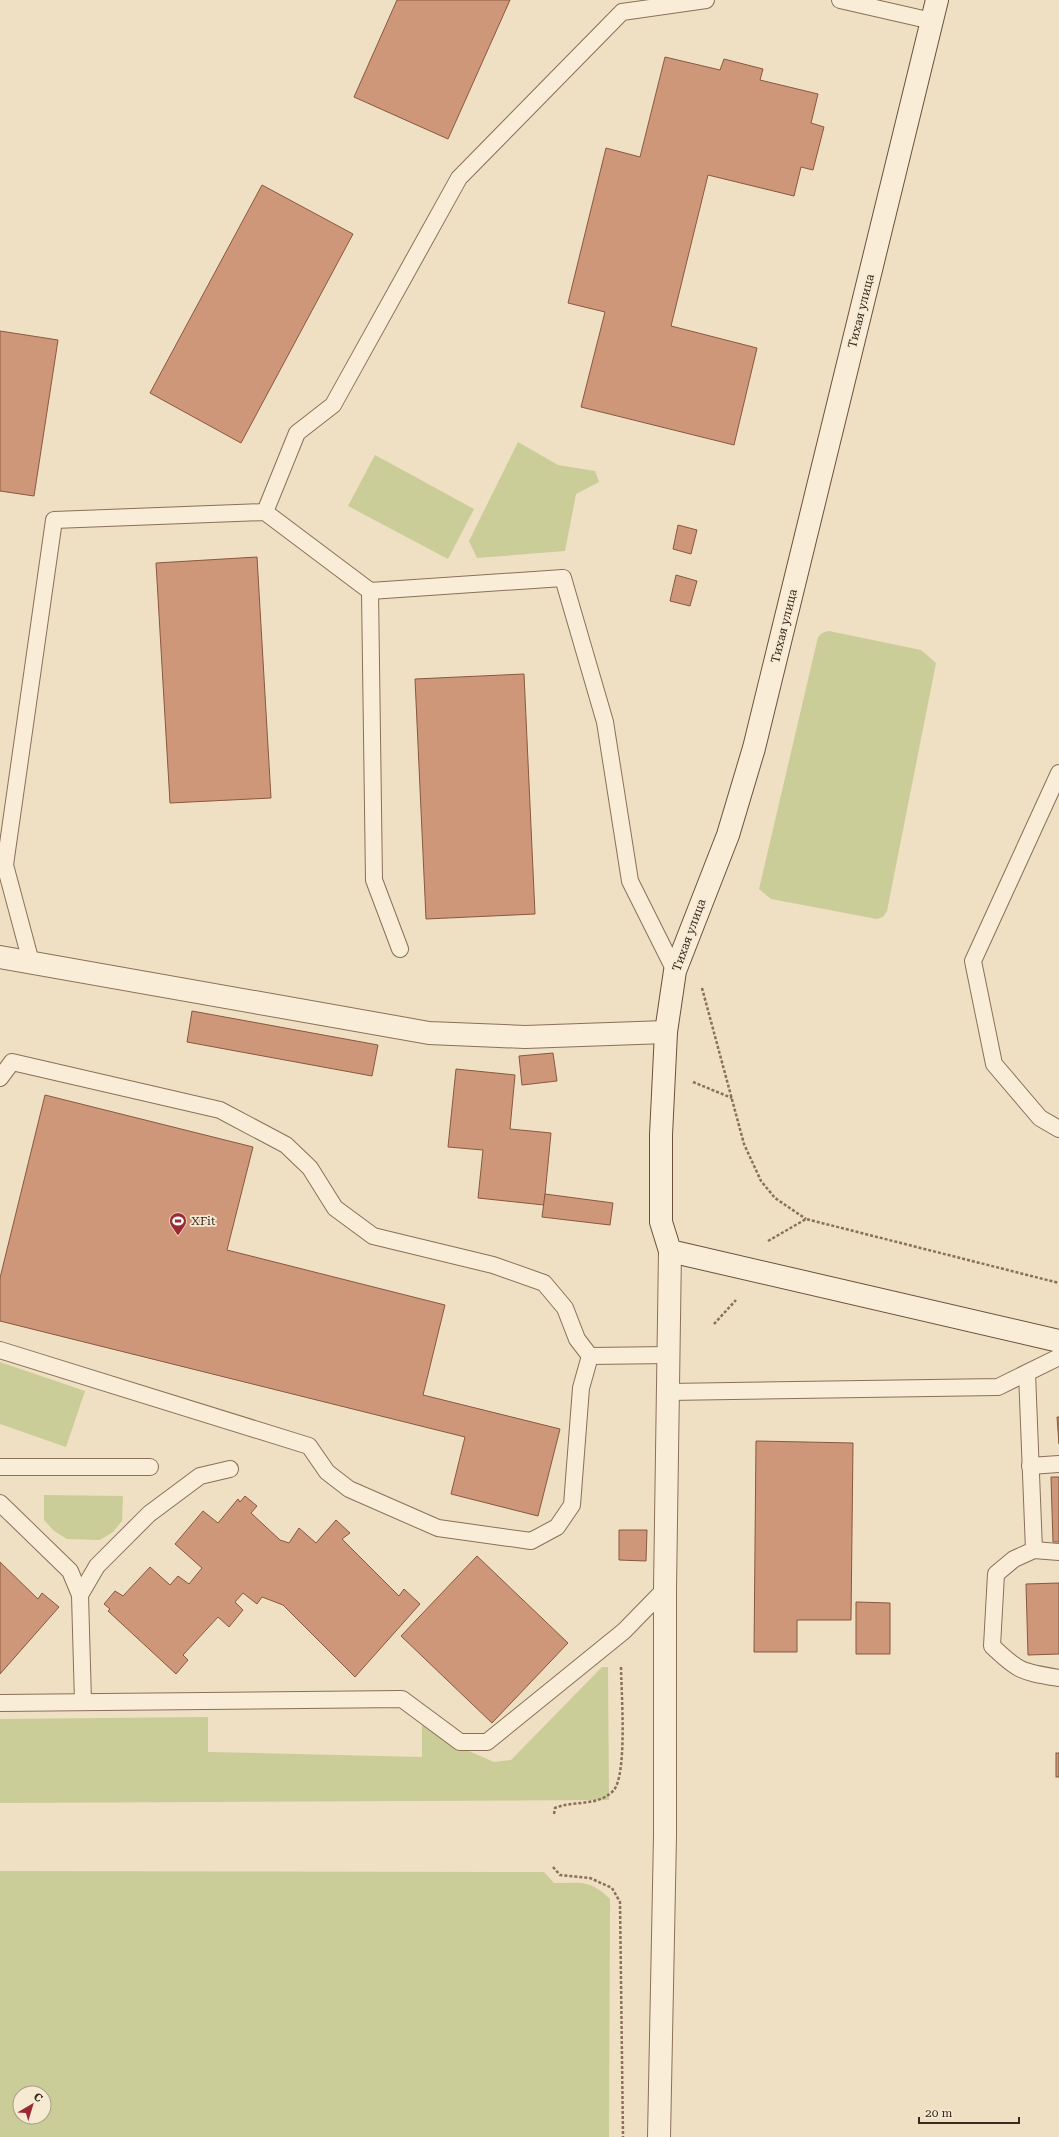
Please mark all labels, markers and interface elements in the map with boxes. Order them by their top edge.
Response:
street label: Тихая улица [845,272,877,349]
street label: Тихая улица [768,587,800,664]
street label: Тихая улица [669,897,709,973]
sports icon: XFit [168,1211,188,1236]
place label: XFit [191,1214,216,1228]
north arrow [12,2085,52,2125]
text: С [31,2090,45,2105]
scale bar [919,2099,1019,2125]
text: 20 m [925,2106,952,2120]

